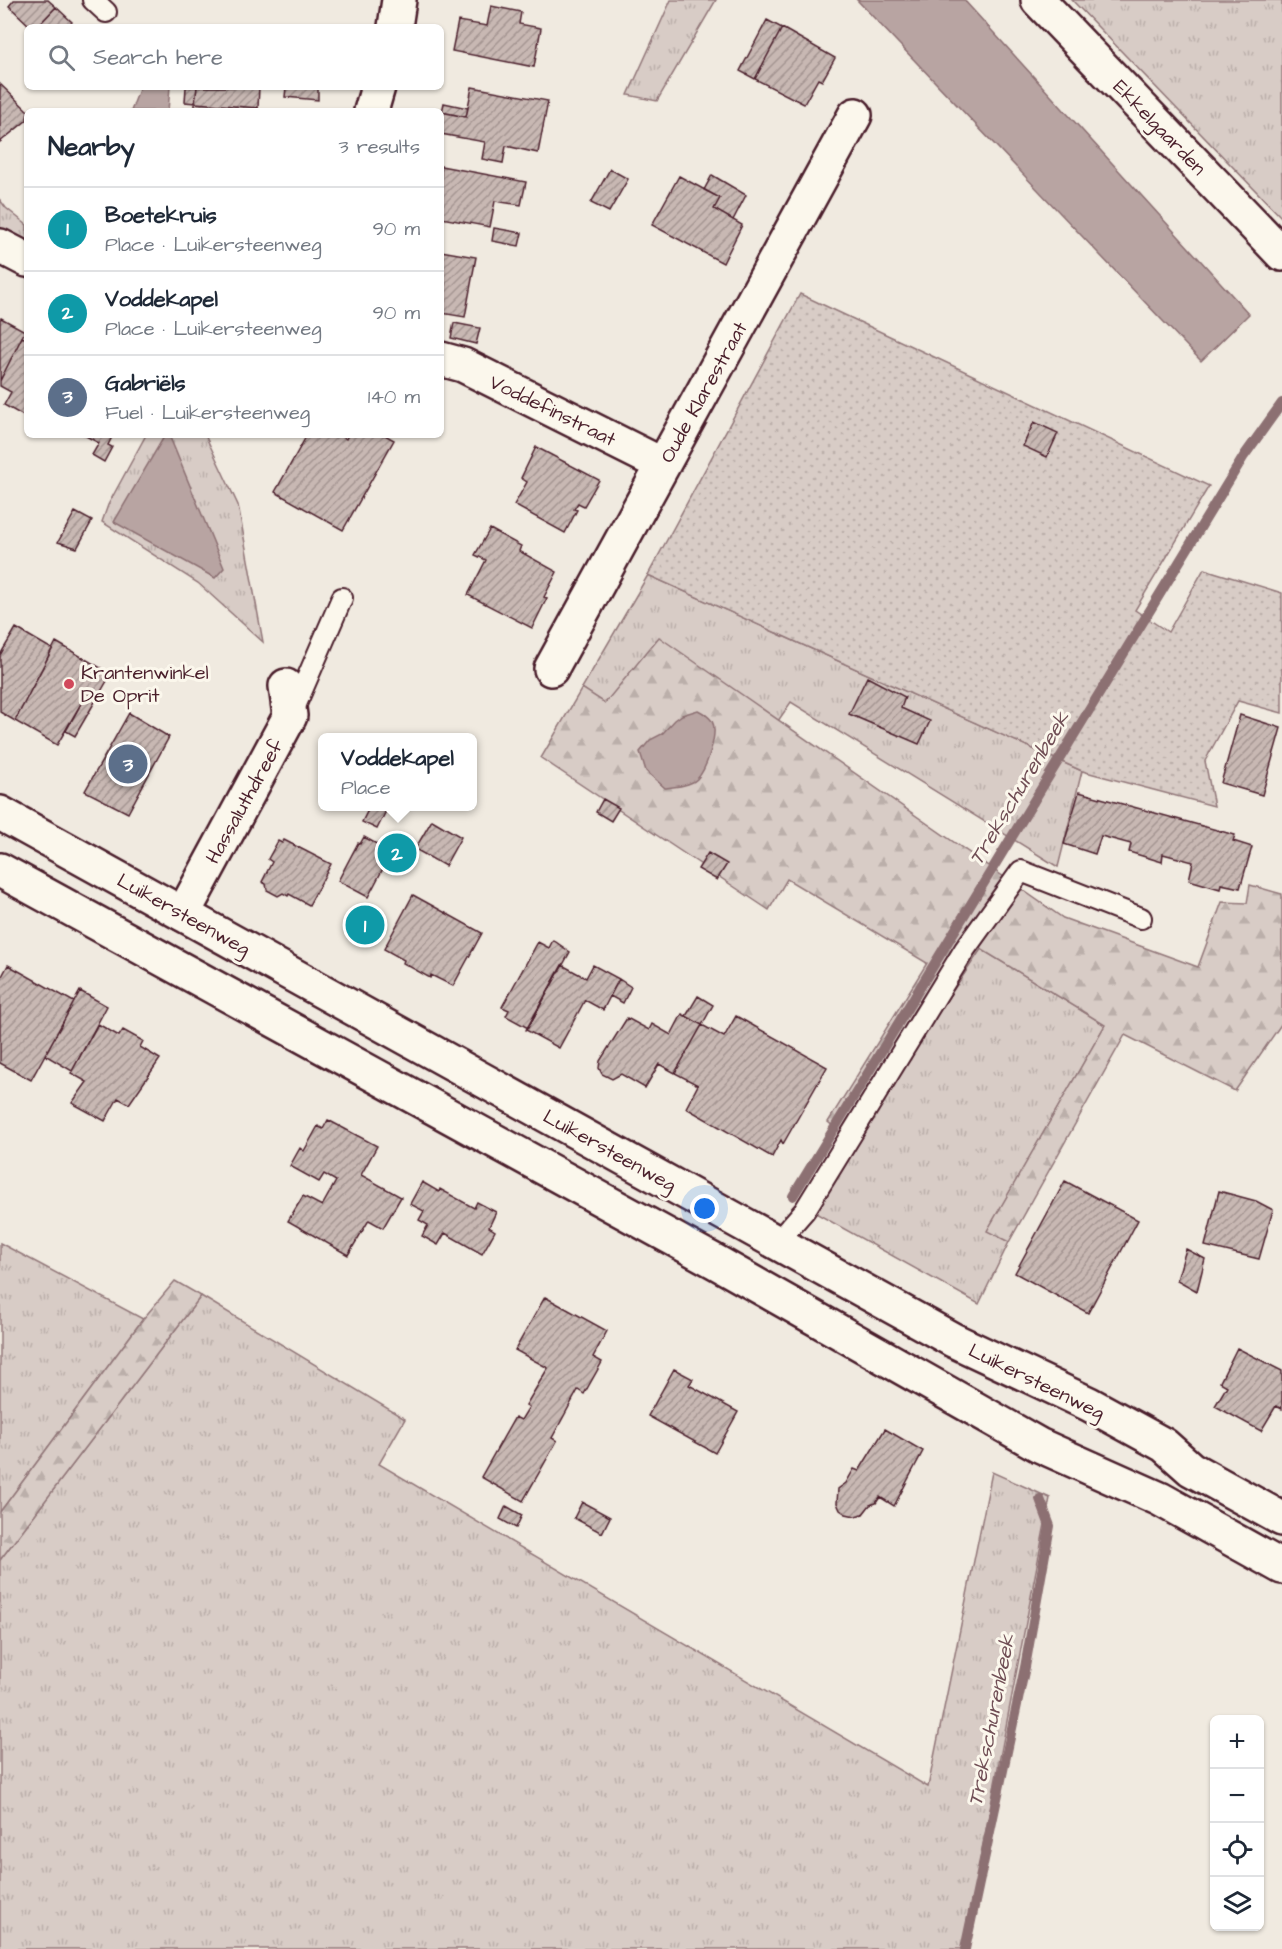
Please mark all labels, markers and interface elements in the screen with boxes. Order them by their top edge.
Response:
search box [24,24,444,90]
icon: search [45,41,78,74]
text: Search here [93,42,223,73]
street label: Ekkelgaarden [1106,74,1212,182]
text: Nearby [48,129,135,165]
text: 3 results [338,133,420,161]
text: Boetekruis [105,200,217,231]
text: 1 [66,215,69,243]
text: 90 m [372,215,420,243]
text: Place · Luikersteenweg [105,231,322,259]
text: Voddekapel [105,284,218,315]
text: 2 [62,299,73,327]
text: 90 m [372,299,420,327]
text: Place · Luikersteenweg [105,315,322,343]
street label: Oude Klarestraat [653,317,754,468]
text: Gabriëls [105,368,186,399]
street label: Voddefinstraat [485,368,621,454]
text: 3 [62,383,73,411]
text: 140 m [368,383,420,411]
text: Fuel · Luikersteenweg [105,399,310,427]
place label: Krantenwinkel De Oprit [81,659,209,710]
marker: Krantenwinkel De Oprit [62,677,76,691]
water label: Trekschurenbeek [962,705,1077,871]
popup [318,733,477,811]
street label: Hassaluthdreef [199,734,291,869]
pin: 3 [108,742,148,786]
text: Voddekapel [341,743,454,774]
text: Place [341,774,391,802]
pin: 2 [378,830,416,876]
street label: Luikersteenweg [111,867,255,964]
pin: 1 [346,902,385,948]
street label: Luikersteenweg [537,1103,681,1200]
your location [690,1194,719,1223]
street label: Luikersteenweg [963,1337,1109,1428]
water label: Trekschurenbeek [961,1631,1023,1809]
map controls [1210,1715,1264,1931]
button: + [1210,1715,1264,1769]
button: − [1210,1769,1264,1823]
button: locate [1210,1823,1264,1877]
button: layers [1210,1877,1264,1931]

